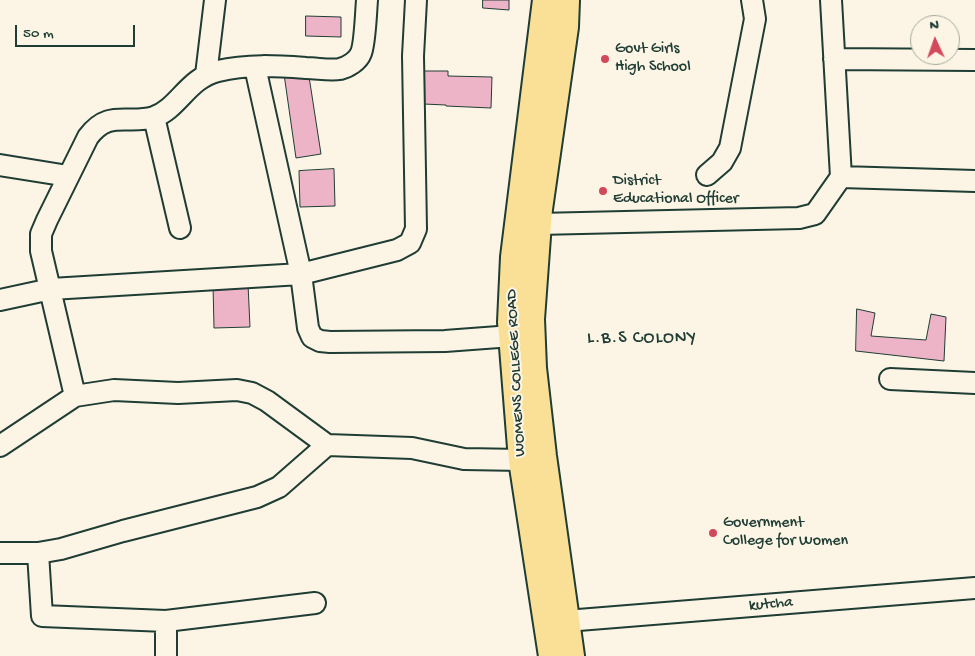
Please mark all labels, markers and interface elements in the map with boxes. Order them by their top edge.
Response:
scale bar [18,15,138,47]
north arrow [910,15,960,65]
text: N [929,17,939,34]
text: 50 m [23,25,54,43]
place label: Govt Girls High School [615,40,691,78]
marker: Govt Girls High School [599,53,611,65]
place label: District Educational Officer [613,172,739,210]
marker: District Educational Officer [597,185,609,197]
street label: WOMENS COLLEGE ROAD [503,289,531,457]
district label: L.B.S COLONY [586,328,698,350]
place label: Government College for Women [723,514,848,552]
marker: Government College for Women [707,527,719,539]
street label: kutcha [748,594,794,616]

